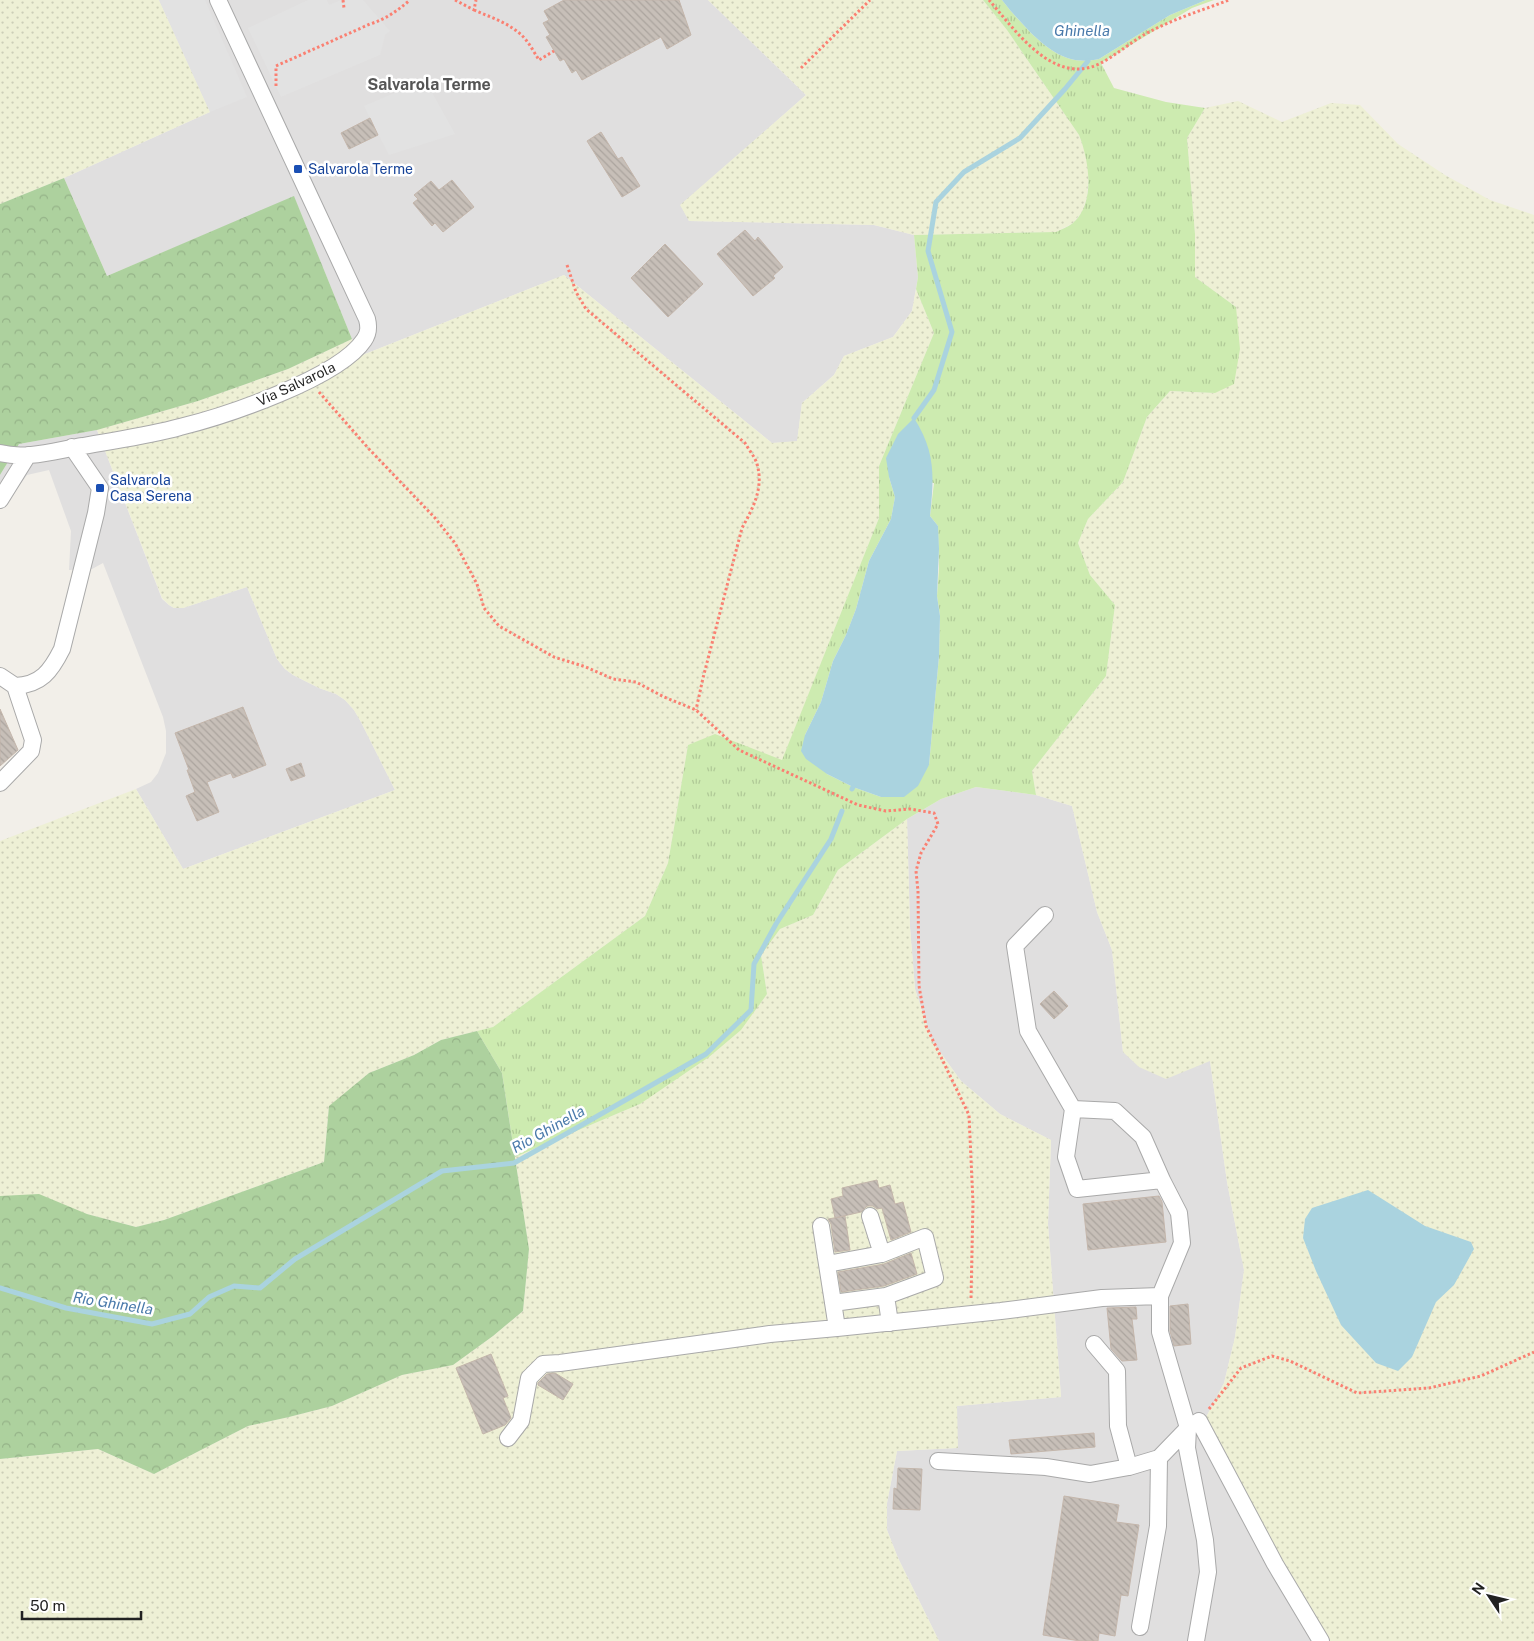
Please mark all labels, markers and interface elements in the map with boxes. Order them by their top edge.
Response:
water label: Ghinella [1054,22,1110,39]
district label: Salvarola Terme [367,75,491,94]
place label: Salvarola Terme [308,161,413,177]
marker: Salvarola Terme [292,163,304,175]
street label: Via Salvarola [254,359,338,409]
place label: Salvarola Casa Serena [110,472,192,504]
marker: Salvarola Casa Serena [94,482,106,494]
water label: Rio Ghinella [508,1102,588,1156]
water label: Rio Ghinella [72,1288,154,1318]
north arrow [1464,1571,1514,1621]
text: N [1469,1579,1488,1598]
scale bar [22,1588,141,1620]
text: 50 m [30,1597,65,1614]

